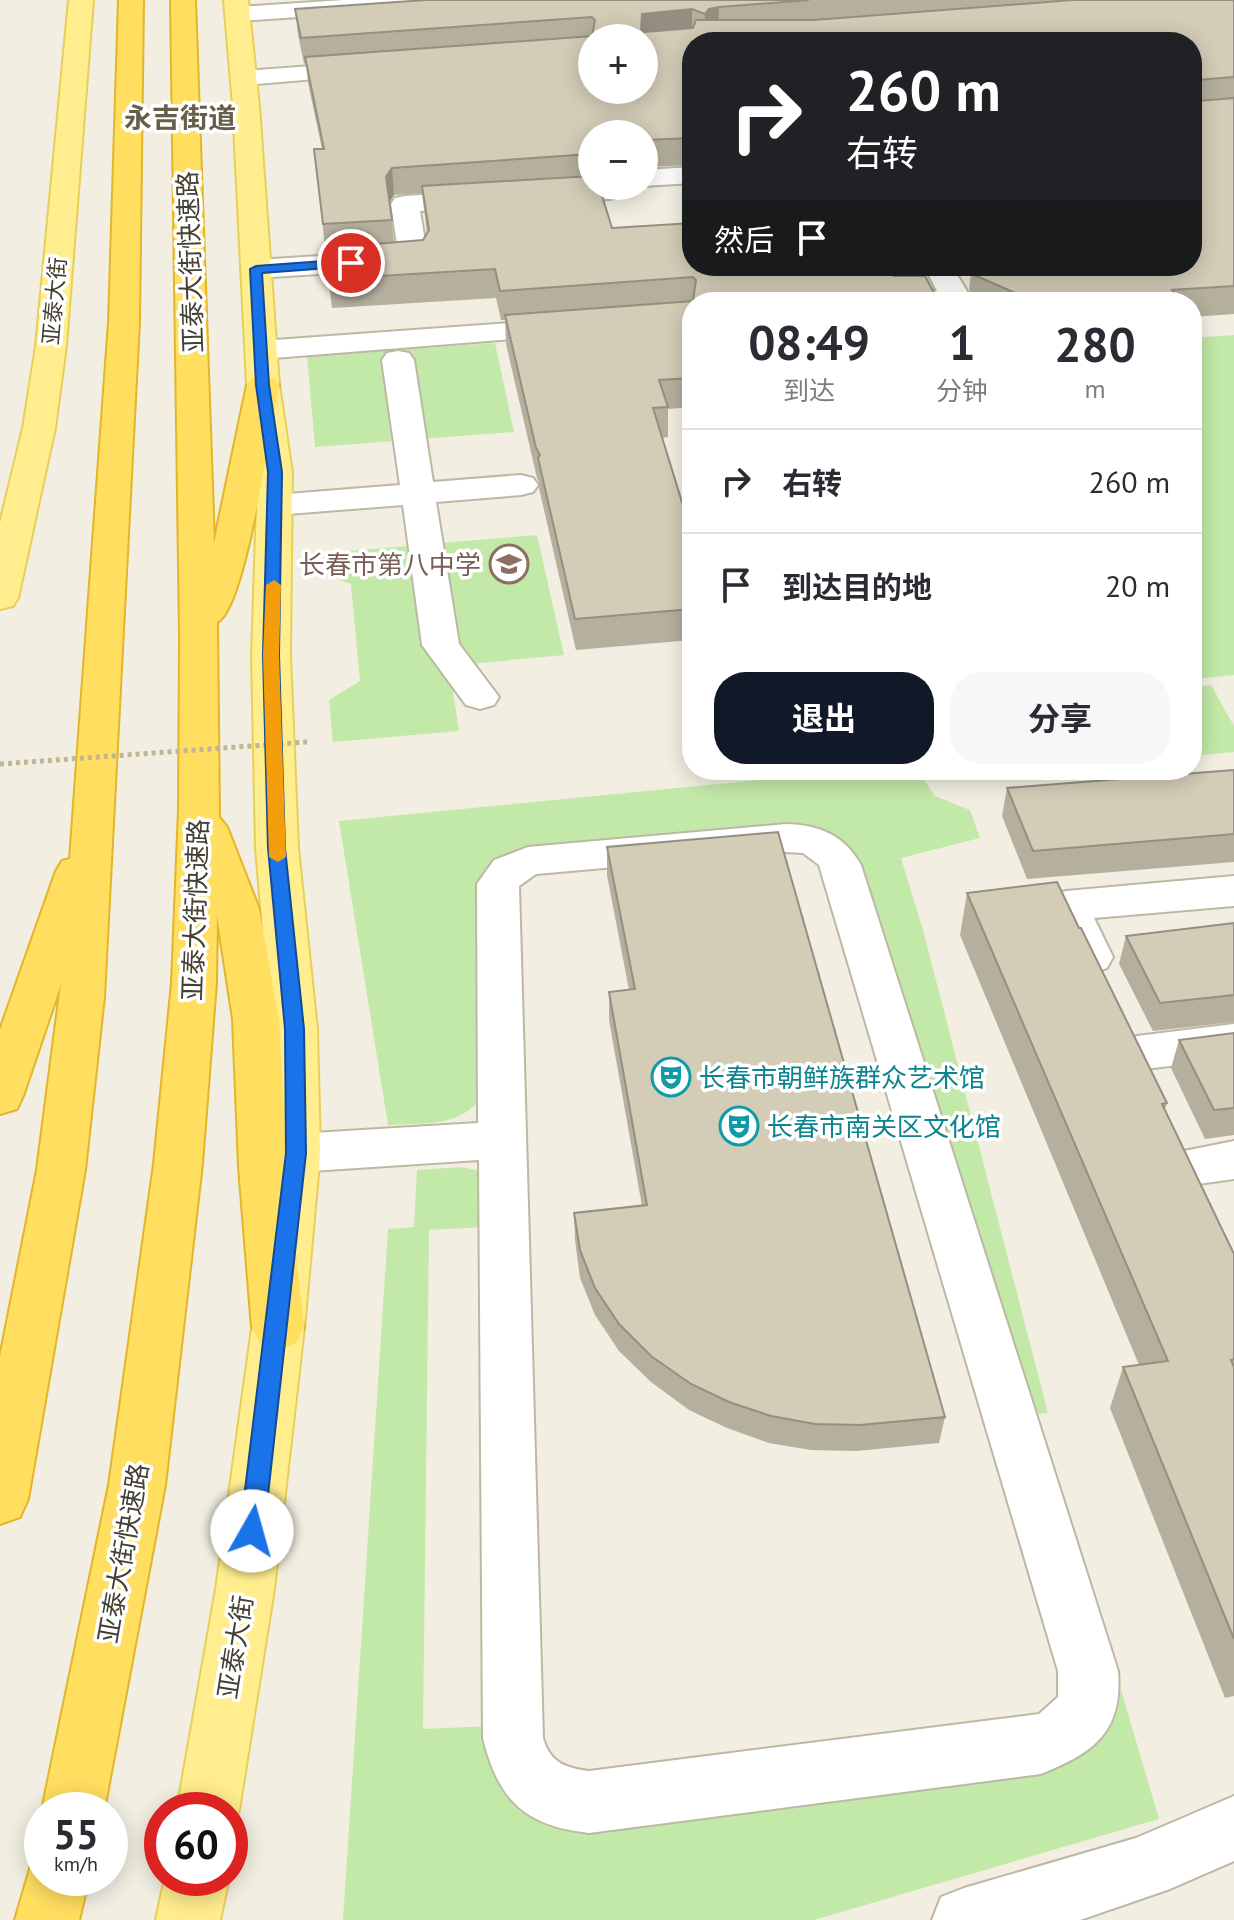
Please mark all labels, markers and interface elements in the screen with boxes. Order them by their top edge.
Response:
map controls [578,24,658,200]
button: + [578,24,658,104]
text: 260 m [846,54,1001,126]
icon: right [714,64,818,168]
district label: 永吉街道 [124,99,236,136]
button: − [578,120,658,200]
text: 右转 [846,129,918,176]
street label: 亚泰大街快速路 [170,170,210,354]
icon: arrive [790,216,834,260]
text: 然后 [714,220,774,259]
pin [317,229,385,297]
icon: arrive [329,241,373,285]
street label: 亚泰大街 [36,256,72,346]
text: 08:49 [748,311,870,373]
text: 1 [948,311,976,373]
text: 280 [1054,313,1136,375]
text: m [1084,372,1106,405]
text: 到达 [783,374,835,407]
text: 分钟 [936,374,988,407]
icon: right [714,459,758,503]
text: 260 m [1089,462,1170,501]
text: 右转 [782,463,842,502]
school or university icon: 长春市第八中学 [488,543,530,585]
place label: 长春市第八中学 [299,548,481,581]
icon: arrive [714,563,758,607]
text: 20 m [1105,566,1170,605]
text: 到达目的地 [782,567,932,606]
button: 退出 [714,672,934,764]
button: 分享 [950,672,1170,764]
street label: 亚泰大街快速路 [175,818,215,1002]
theatre icon: 长春市朝鲜族群众艺术馆 [650,1056,692,1098]
place label: 长春市朝鲜族群众艺术馆 [699,1061,985,1094]
theatre icon: 长春市南关区文化馆 [718,1105,760,1147]
place label: 长春市南关区文化馆 [767,1110,1001,1143]
street label: 亚泰大街快速路 [91,1461,155,1645]
position arrow [210,1489,294,1573]
street label: 亚泰大街 [211,1593,259,1701]
speed limit sign: 60 [144,1792,248,1896]
text: 55 [53,1808,99,1860]
text: km/h [54,1851,98,1877]

